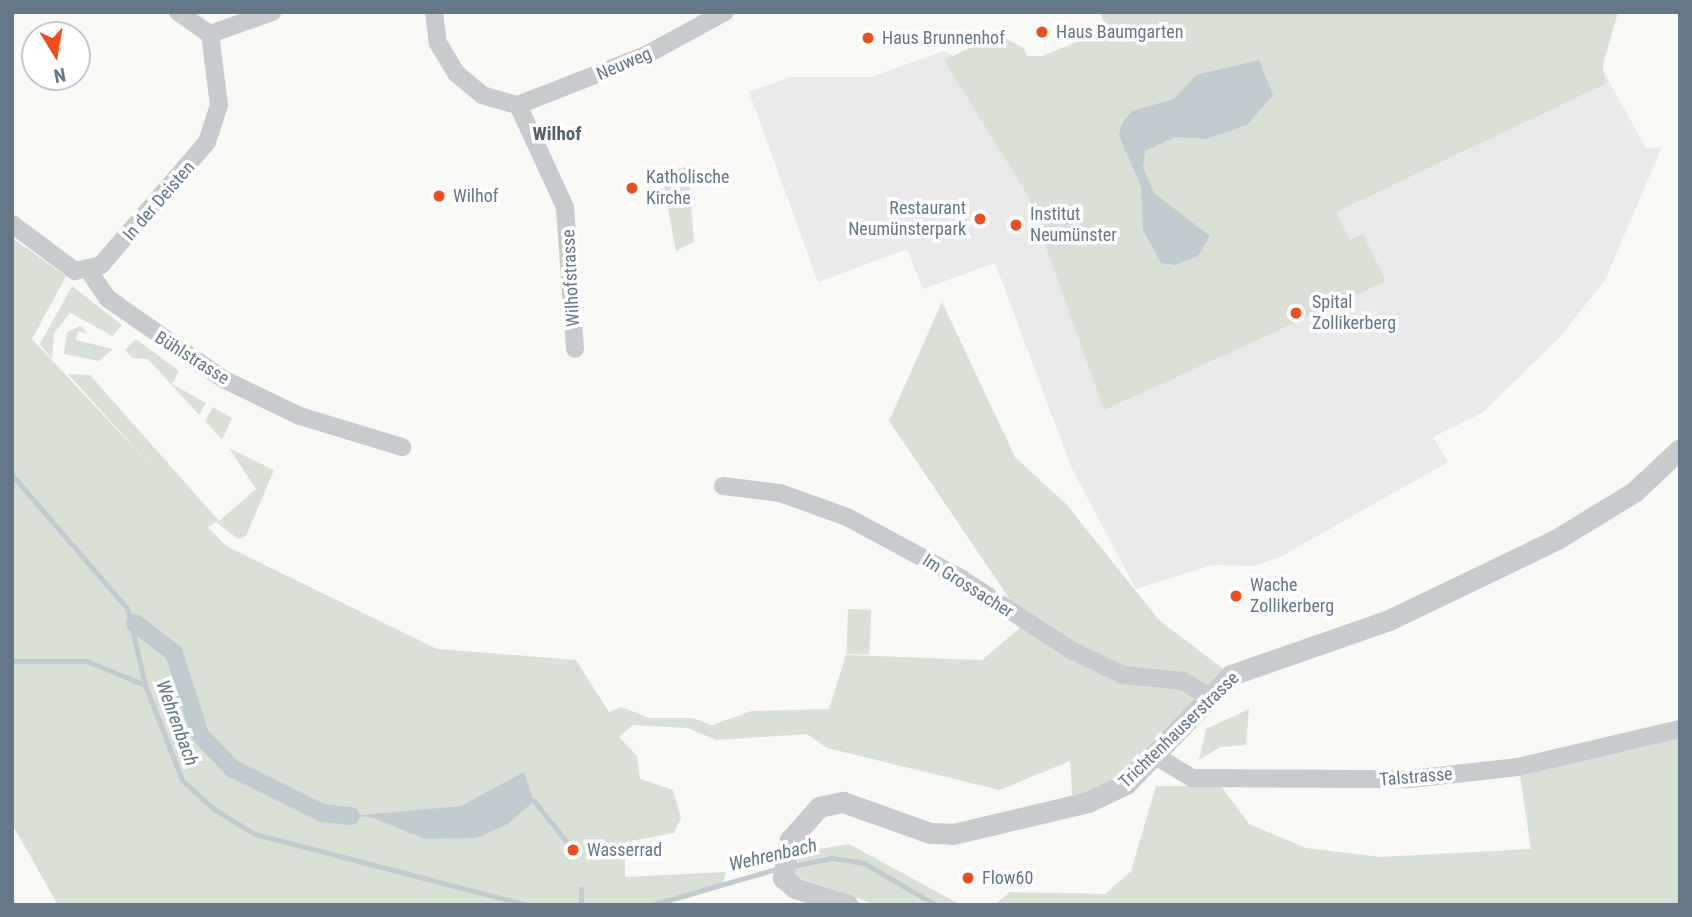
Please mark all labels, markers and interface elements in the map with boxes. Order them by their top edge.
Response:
north arrow [21,21,91,91]
place label: Haus Baumgarten [1056,21,1183,43]
marker: Haus Baumgarten [1034,24,1050,40]
place label: Haus Brunnenhof [882,27,1005,49]
marker: Haus Brunnenhof [860,30,876,46]
street label: Neuweg [593,43,655,85]
text: N [52,63,68,88]
district label: Wilhof [533,123,581,145]
street label: In der Deisten [119,157,199,245]
place label: Katholische Kirche [646,167,729,210]
marker: Katholische Kirche [624,180,640,196]
place label: Wilhof [453,185,498,207]
marker: Wilhof [431,188,447,204]
place label: Restaurant Neumünsterpark [848,198,966,241]
place label: Institut Neumünster [1030,204,1117,246]
marker: Restaurant Neumünsterpark [972,211,988,227]
marker: Institut Neumünster [1008,217,1024,233]
street label: Wilhofstrasse [558,229,584,327]
place label: Spital Zollikerberg [1312,292,1396,334]
marker: Spital Zollikerberg [1286,303,1306,323]
street label: Bühlstrasse [151,327,233,389]
street label: Im Grossacher [919,550,1017,622]
place label: Wache Zollikerberg [1250,575,1334,618]
marker: Wache Zollikerberg [1228,588,1244,604]
street label: Trichtenhauserstrasse [1115,667,1243,793]
water label: Wehrenbach [151,677,203,769]
street label: Talstrasse [1379,763,1453,791]
water label: Wehrenbach [727,834,819,876]
place label: Wasserrad [587,839,662,861]
marker: Wasserrad [565,842,581,858]
place label: Flow60 [982,867,1033,889]
marker: Flow60 [960,870,976,886]

